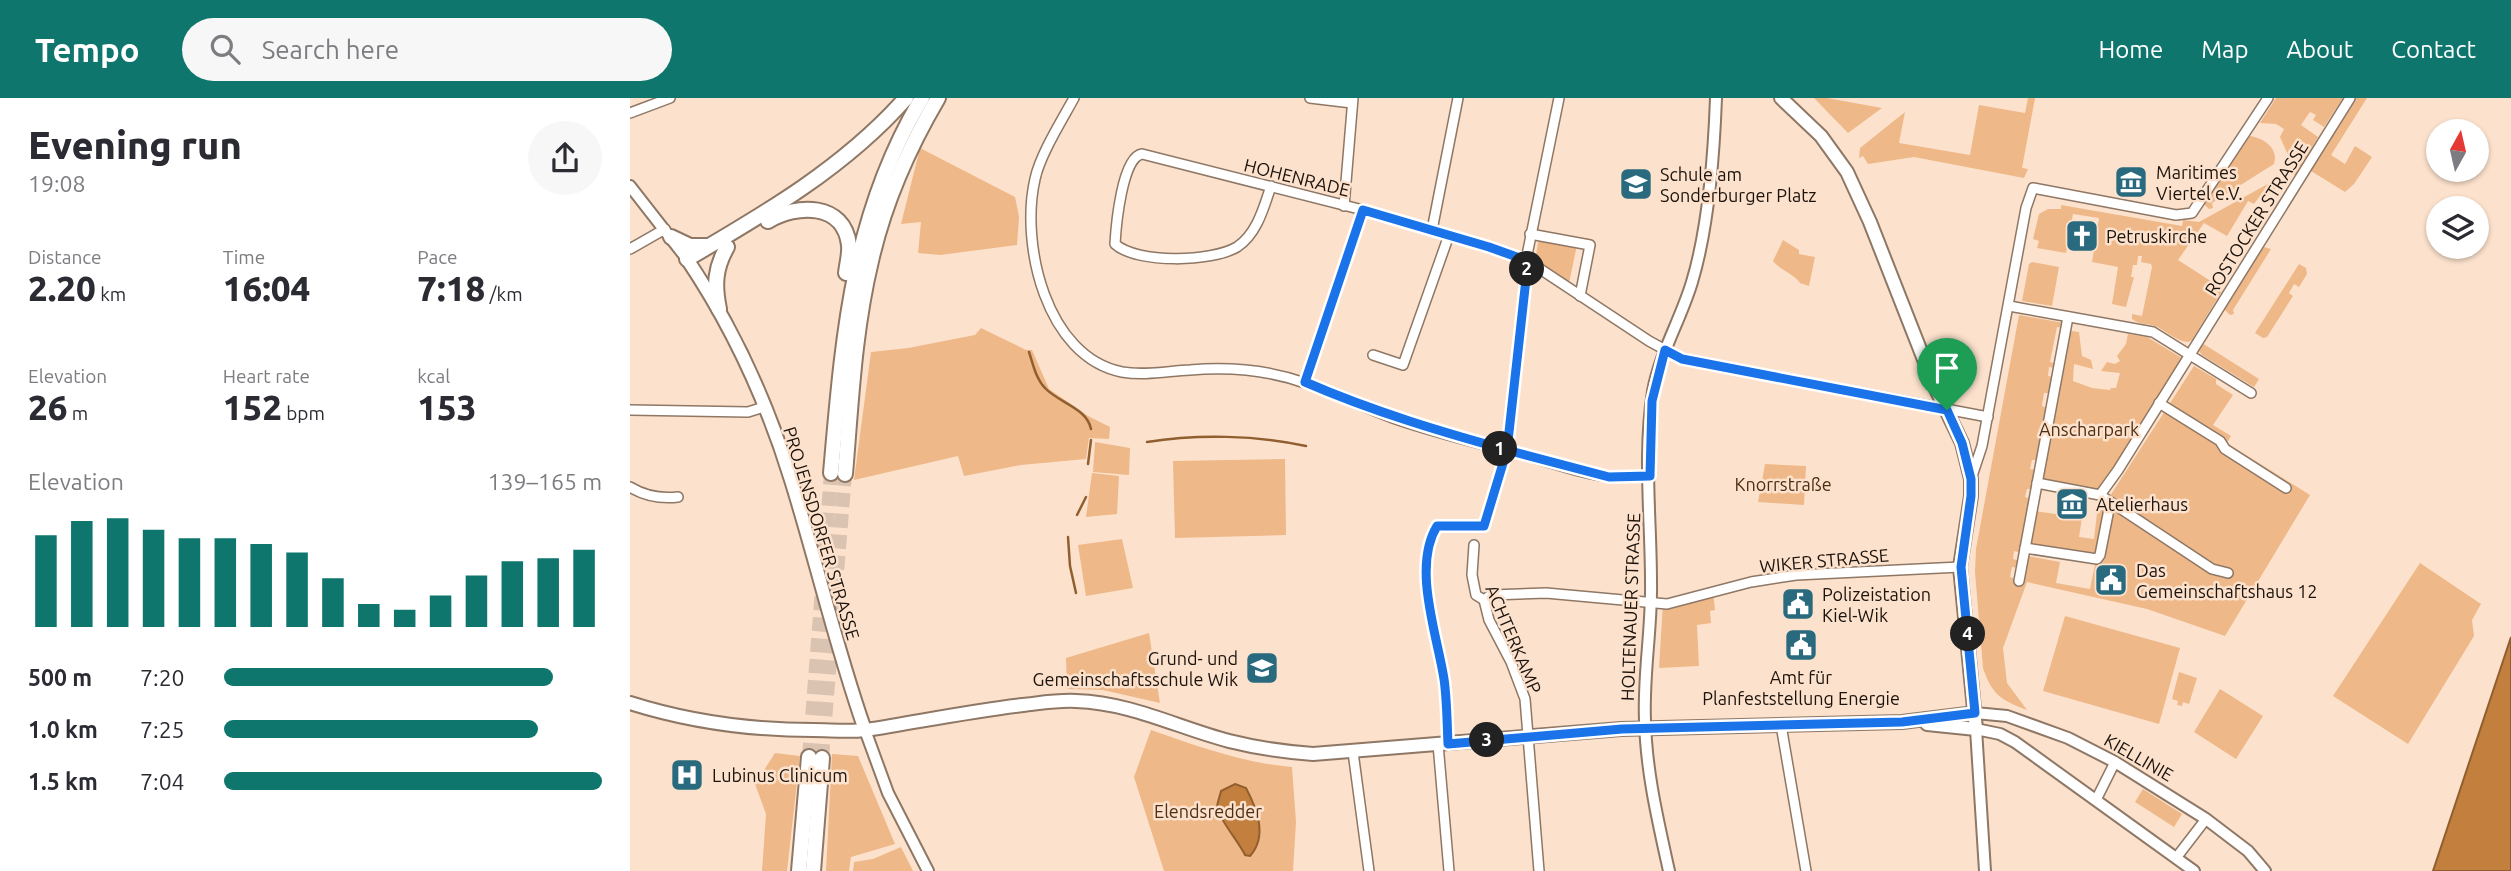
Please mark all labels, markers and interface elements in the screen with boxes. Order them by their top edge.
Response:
search box [182,18,672,81]
icon: search [206,30,244,68]
text: Tempo [35,31,140,68]
text: Search here [262,35,399,64]
text: Home [2098,36,2163,63]
text: Map [2201,36,2248,63]
text: About [2286,36,2353,63]
text: Contact [2391,36,2476,63]
north arrow [2426,119,2488,182]
map controls [2426,119,2489,259]
button: share [528,121,602,195]
text: Evening run [28,124,242,166]
street label: ROSTOCKER STRASSE [2200,137,2312,299]
street label: HOHENRADE [1242,154,1352,200]
place label: Maritimes Viertel e.V. [2156,162,2243,203]
museum icon: Maritimes Viertel e.V. [2112,163,2150,201]
place label: Schule am Sonderburger Platz [1660,164,1817,205]
school or university icon: Schule am Sonderburger Platz [1617,165,1655,203]
text: 19:08 [28,171,86,196]
button: layers [2426,196,2489,259]
church icon: Petruskirche [2063,217,2101,255]
place label: Petruskirche [2106,226,2207,246]
text: Distance [28,246,102,268]
text: Time [223,246,265,268]
text: Pace [417,246,458,268]
pin: 2 [1510,252,1544,286]
text: 2 [1521,257,1532,279]
text: 2.20 [28,268,96,308]
text: 16:04 [223,268,310,308]
text: 7:18 [417,268,485,308]
text: km [96,283,126,305]
text: /km [485,283,523,305]
pin [1917,338,1977,410]
icon: arrive [1928,349,1966,387]
text: Elevation [28,365,107,387]
text: Heart rate [223,365,310,387]
text: kcal [417,365,450,387]
text: 26 [28,387,67,427]
text: 152 [223,387,282,427]
text: 153 [417,387,477,427]
text: m [67,402,88,424]
text: bpm [282,402,325,424]
park label: Anscharpark [2039,419,2139,439]
street label: PROJENSDORFER STRASSE [780,424,864,642]
pin: 1 [1482,432,1518,466]
text: 1 [1494,437,1505,459]
text: Elevation [28,469,124,494]
text: 139–165 m [488,469,602,494]
park label: Knorrstraße [1734,474,1832,494]
museum icon: Atelierhaus [2053,485,2091,523]
place label: Atelierhaus [2096,494,2188,514]
street label: HOLTENAUER STRASSE [1617,513,1643,701]
street label: WIKER STRASSE [1759,544,1889,576]
place label: Das Gemeinschaftshaus 12 [2136,560,2318,601]
public building icon: Das Gemeinschaftshaus 12 [2092,561,2130,599]
street label: ACHTERKAMP [1482,582,1546,697]
place label: Polizeistation Kiel-Wik [1822,584,1931,625]
public building icon: Polizeistation Kiel-Wik [1779,585,1817,623]
pin: 4 [1950,616,1986,652]
text: 4 [1962,622,1973,644]
public building icon: Amt für Planfeststellung Energie [1782,626,1820,664]
place label: Grund- und Gemeinschaftsschule Wik [1033,648,1238,689]
school or university icon: Grund- und Gemeinschaftsschule Wik [1243,649,1281,687]
text: 500 m [28,665,92,690]
text: 7:20 [140,665,185,690]
place label: Amt für Planfeststellung Energie [1702,667,1900,708]
text: 1.0 km [28,717,98,742]
text: 7:25 [140,717,185,742]
pin: 3 [1470,722,1504,758]
text: 3 [1481,728,1492,750]
street label: KIELLINIE [2101,729,2177,785]
hospital icon: Lubinus Clinicum [668,756,706,794]
place label: Lubinus Clinicum [712,765,848,785]
text: 1.5 km [28,769,98,794]
text: 7:04 [140,769,185,794]
park label: Elendsredder [1154,801,1262,821]

